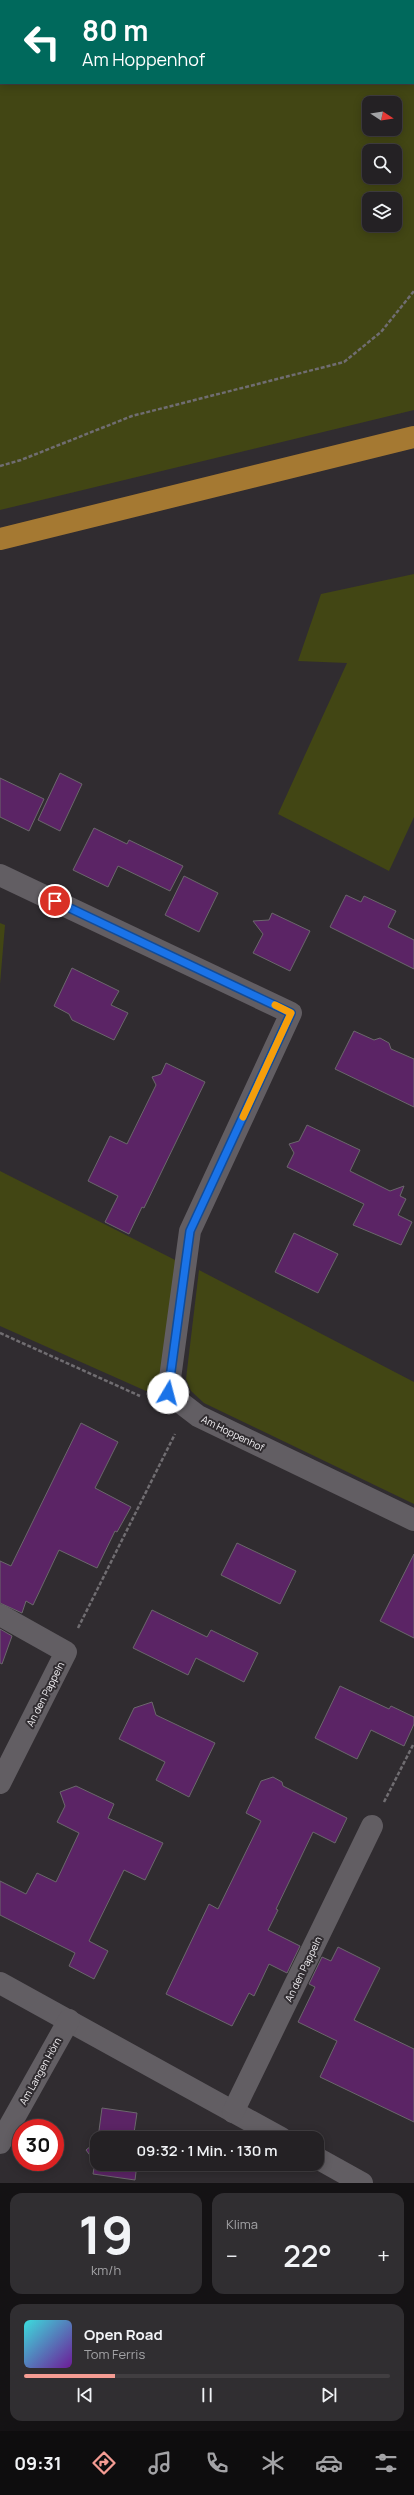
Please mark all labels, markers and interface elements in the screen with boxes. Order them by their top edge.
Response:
text: 80 m [82,11,148,49]
icon: left [16,16,68,68]
text: Am Hoppenhof [82,47,205,71]
north arrow [362,96,402,136]
map controls [362,96,402,232]
button: search [362,144,402,184]
button: layers [362,192,402,232]
pin [38,884,72,918]
icon: arrive [44,890,66,912]
position arrow [147,1372,189,1414]
street label: Am Hoppenhof [199,1412,267,1454]
street label: An den Pappeln [23,1659,67,1729]
street label: An den Pappeln [281,1934,325,2004]
street label: Am Langen Hörn [16,2035,64,2107]
speed limit sign: 30 [12,2119,64,2171]
text: 09:32 · 1 Min. · 130 m [136,2140,278,2161]
text: 19 [78,2199,134,2270]
text: Klima [226,2215,258,2233]
text: 22° [283,2235,332,2276]
text: − [226,2241,238,2271]
text: + [377,2241,390,2271]
text: km/h [91,2261,121,2279]
text: Open Road [84,2324,163,2345]
text: Tom Ferris [84,2345,145,2363]
icon: previous [74,2384,96,2406]
icon: pause [196,2384,218,2406]
icon: next [318,2384,340,2406]
icon: directions [90,2449,118,2477]
icon: music [146,2449,174,2477]
icon: phone [203,2449,231,2477]
icon: climate [259,2449,287,2477]
icon: car [315,2449,343,2477]
icon: filters [372,2449,400,2477]
text: 09:31 [14,2451,62,2475]

